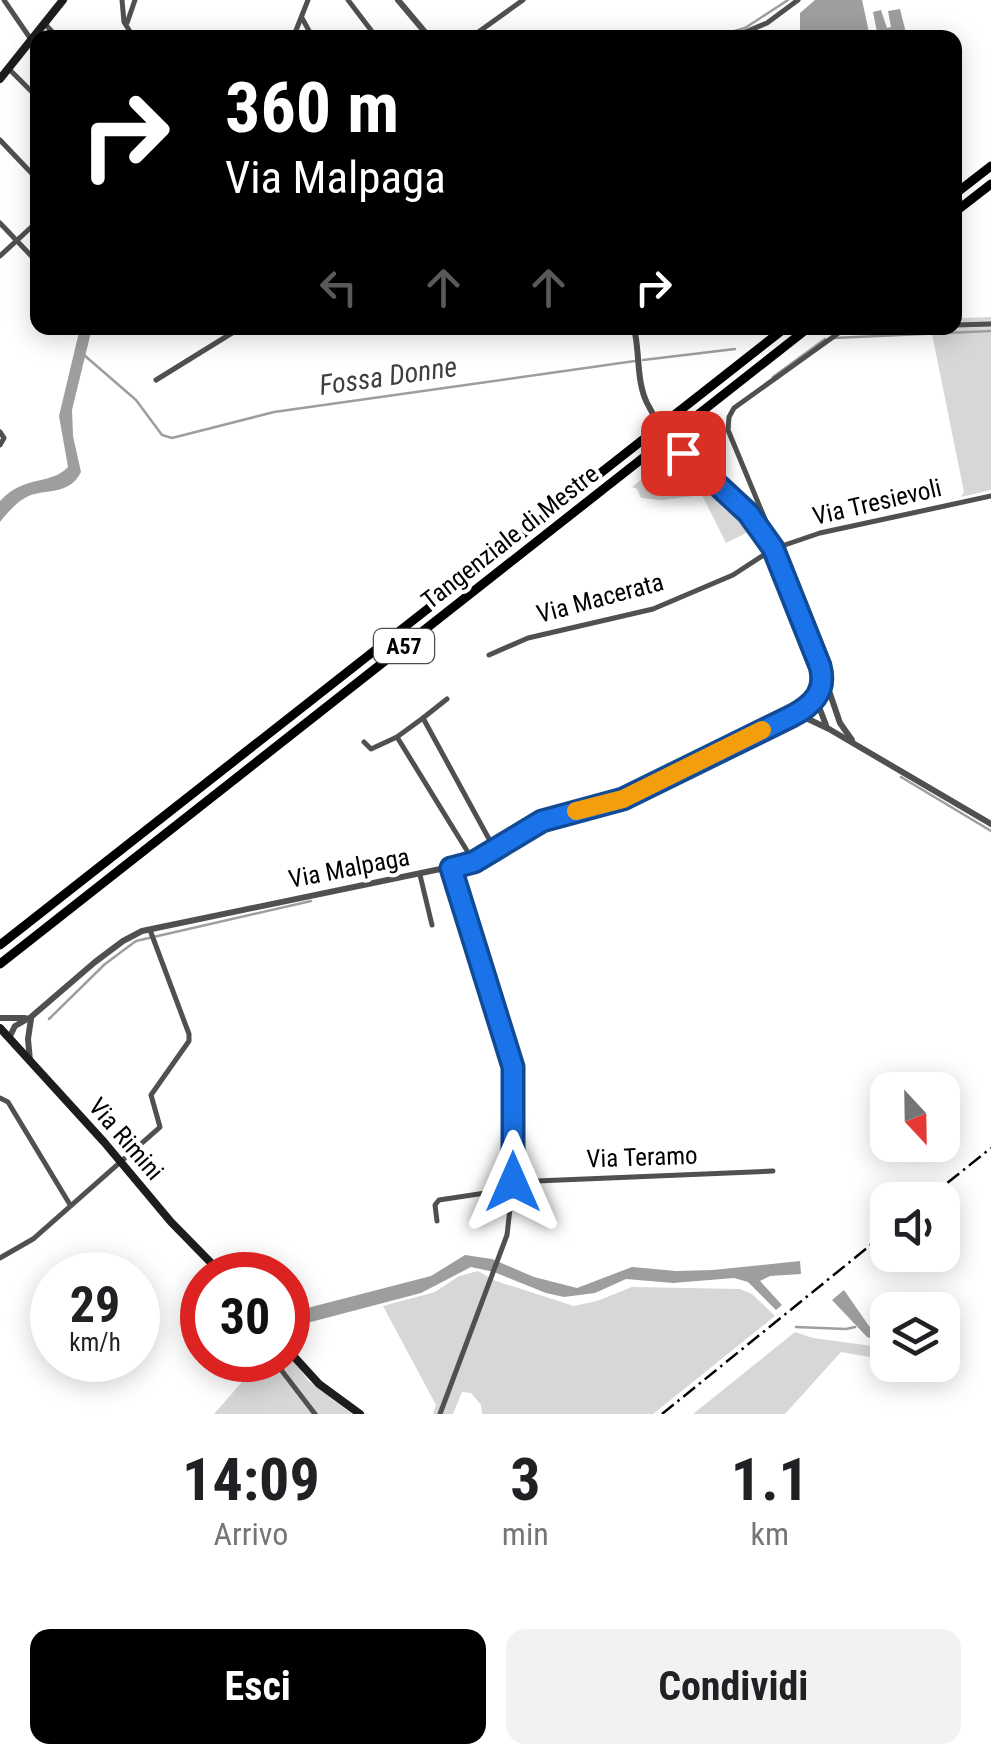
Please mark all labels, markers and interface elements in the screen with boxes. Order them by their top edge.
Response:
text: 360 m [225,67,399,149]
icon: right [60,70,190,200]
text: Via Malpaga [225,151,446,204]
icon: left [311,260,366,315]
icon: ahead [416,260,471,315]
icon: ahead [521,260,576,315]
icon: right [626,260,681,315]
water label: Fossa Donne [317,350,459,402]
pin [641,411,726,496]
icon: arrive [656,426,711,481]
street label: Tangenziale di Mestre [416,459,604,615]
street label: Via Tresievoli [810,473,944,531]
street label: Via Macerata [533,567,667,629]
road number: A57 [374,629,434,663]
street label: Via Malpaga [286,842,412,894]
north arrow [870,1072,960,1162]
map controls [870,1072,960,1382]
street label: Via Rimini [83,1092,169,1186]
position arrow [461,1130,565,1234]
street label: Via Teramo [586,1141,698,1173]
button: sound [870,1182,960,1272]
speed limit sign: 30 [180,1252,310,1382]
text: 29 [70,1276,120,1334]
button: layers [870,1292,960,1382]
text: km/h [69,1328,121,1357]
text: 14:09 [182,1444,320,1515]
text: 3 [510,1444,540,1515]
text: 1.1 [731,1444,809,1515]
text: Arrivo [214,1515,288,1553]
text: min [502,1515,549,1553]
text: km [751,1515,789,1553]
button: Esci [30,1629,486,1744]
button: Condividi [506,1629,961,1744]

